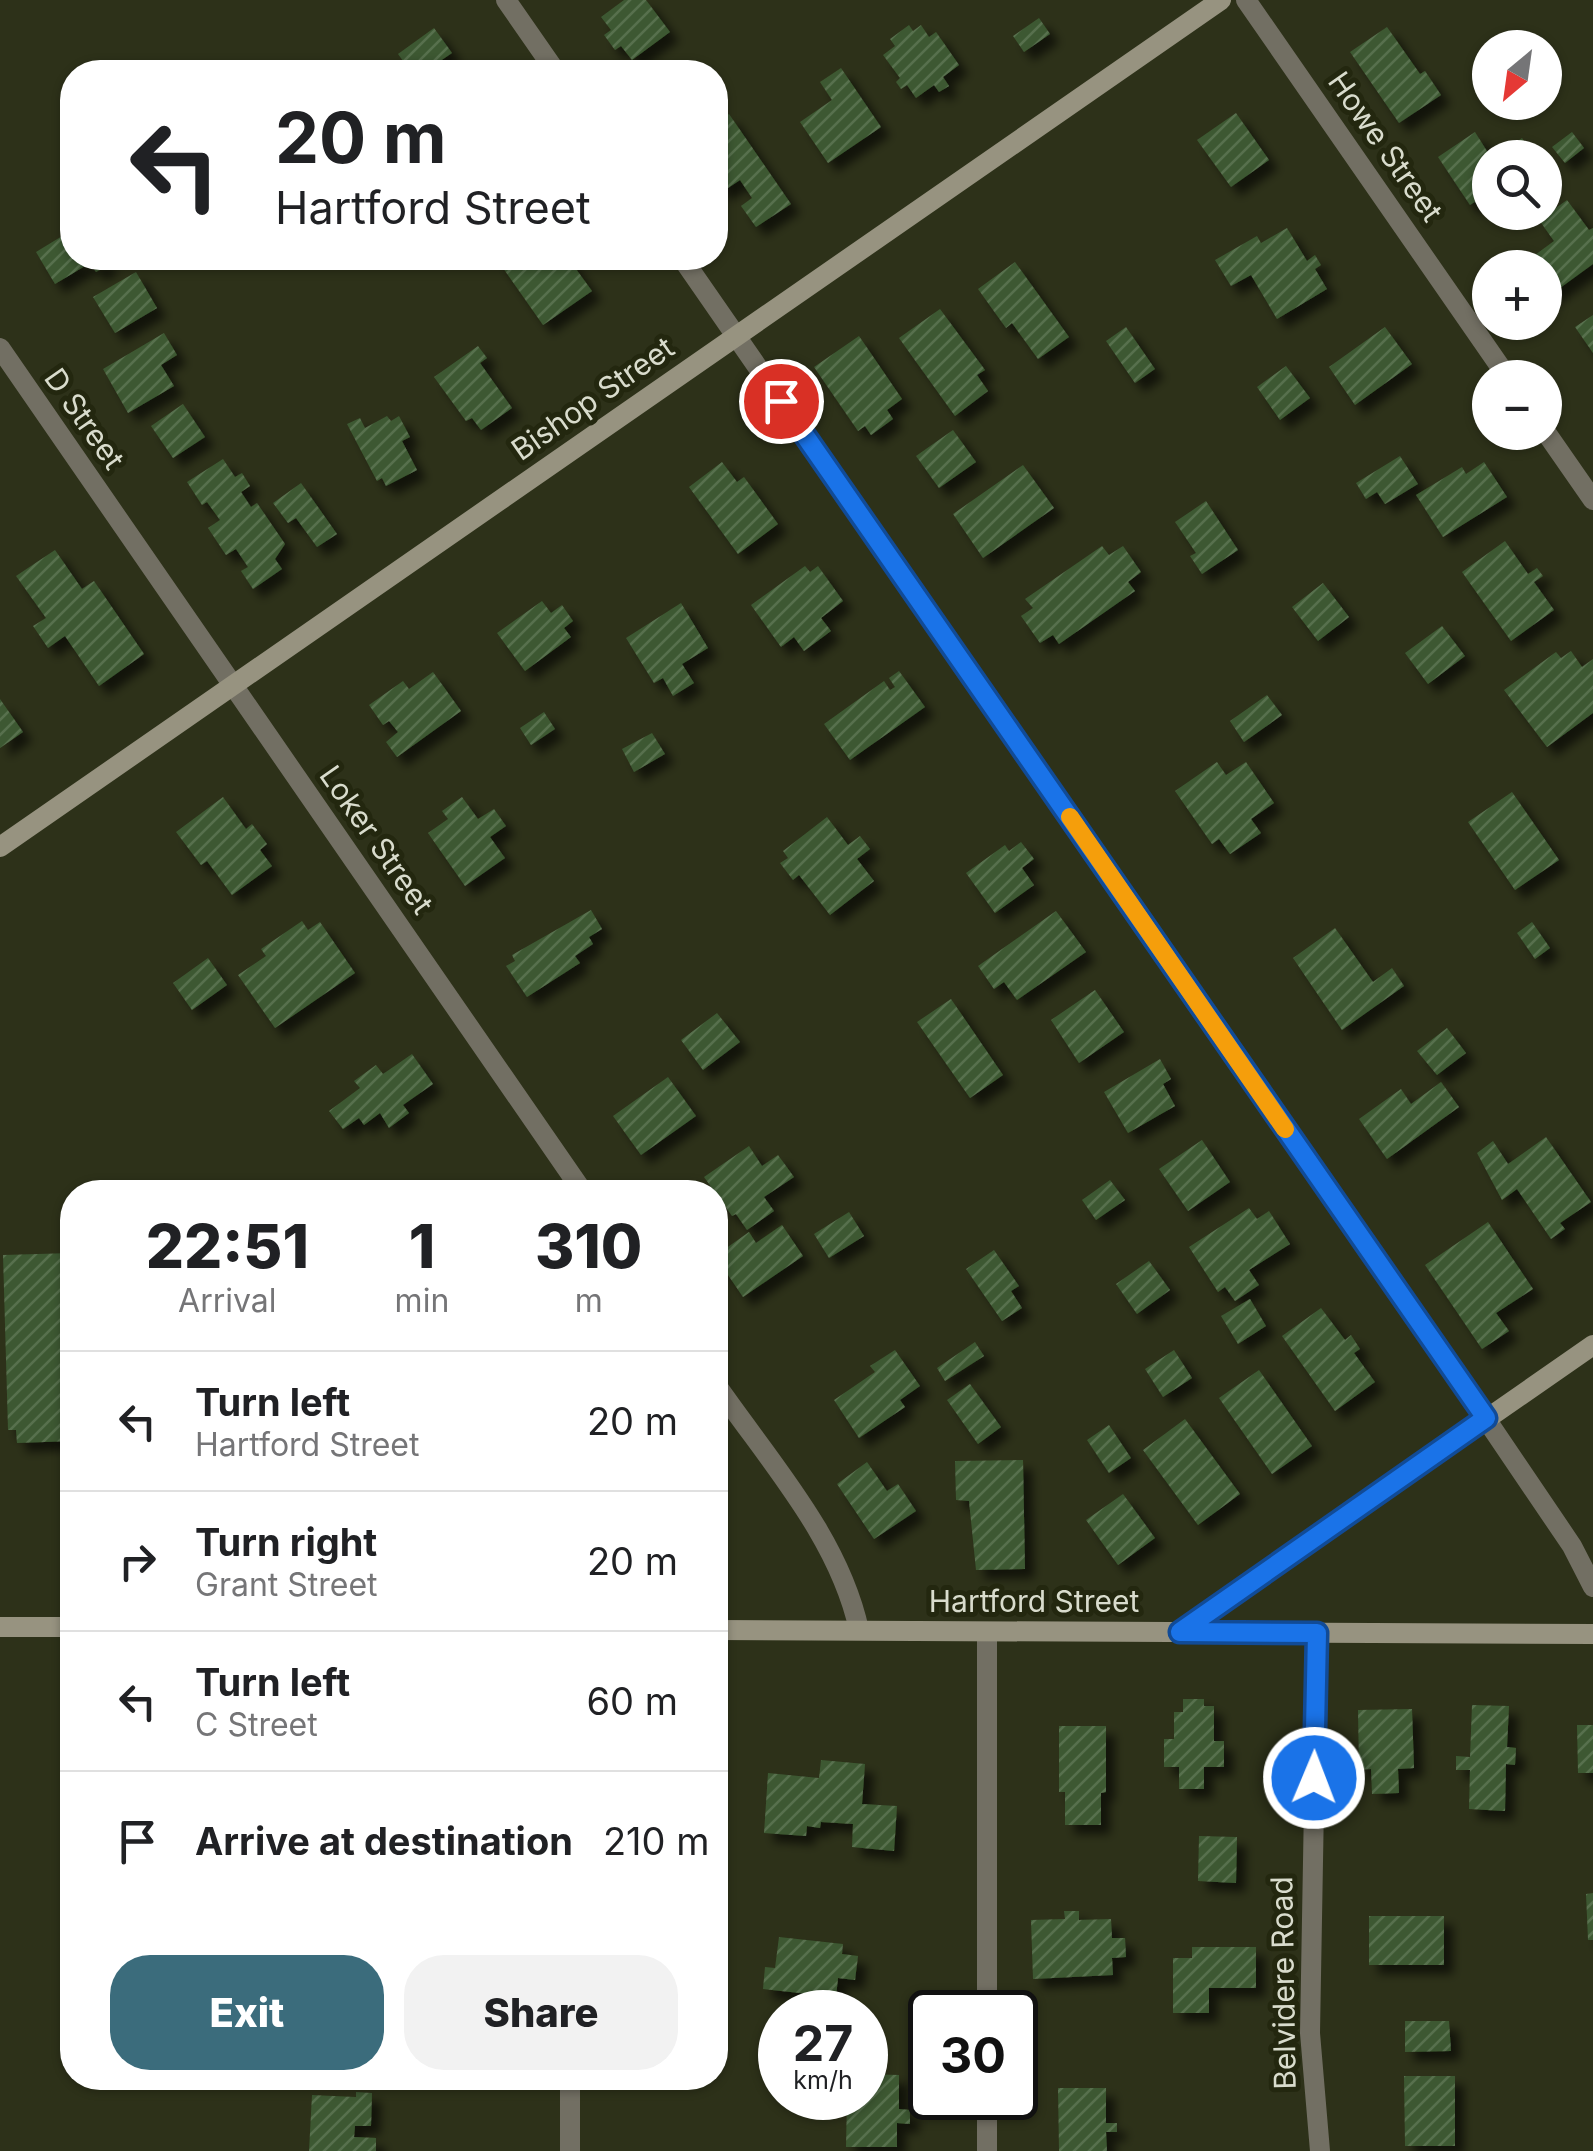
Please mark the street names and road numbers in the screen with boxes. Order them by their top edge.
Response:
street label: Howe Street [1321,65,1451,228]
street label: Bishop Street [504,329,681,467]
street label: D Street [37,361,133,476]
street label: Loker Street [313,758,441,921]
street label: Hartford Street [929,1583,1139,1619]
street label: Belvidere Road [1263,1876,1303,2090]

